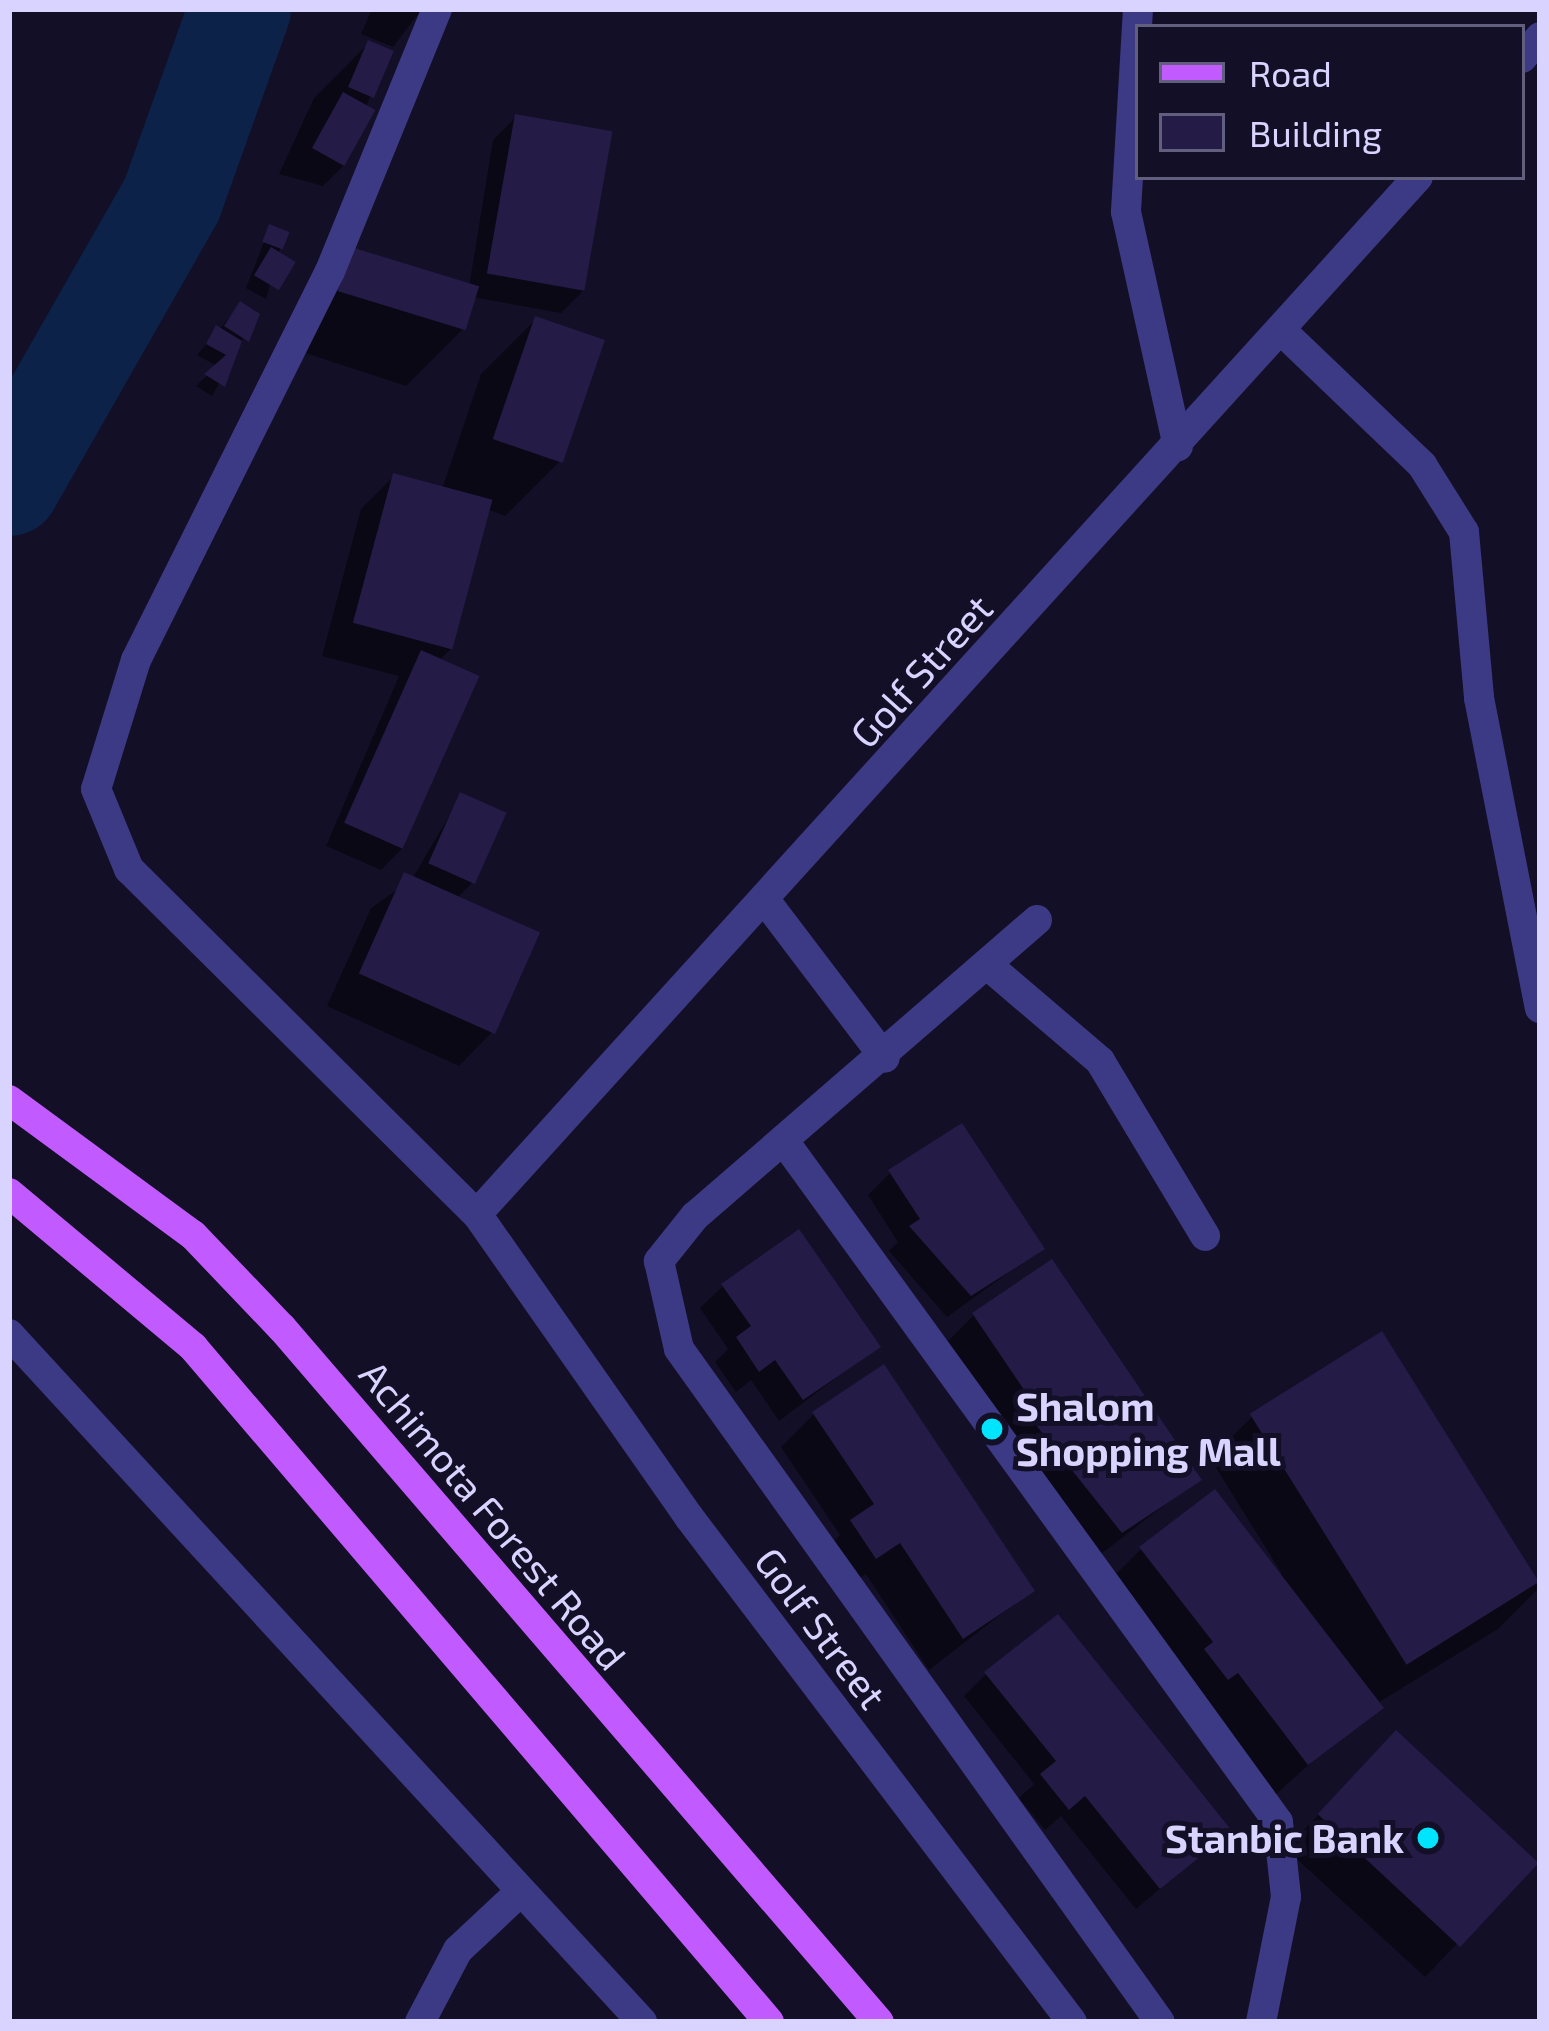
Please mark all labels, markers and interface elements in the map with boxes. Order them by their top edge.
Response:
legend [1135,24,1525,180]
text: Road [1249,51,1332,94]
text: Building [1249,111,1382,154]
street label: Golf Street [840,585,1002,757]
street label: Achimota Forest Road [350,1351,636,1679]
place label: Shalom Shopping Mall [1016,1384,1281,1475]
marker: Shalom Shopping Mall [979,1416,1005,1442]
street label: Golf Street [745,1538,897,1718]
place label: Stanbic Bank [1165,1815,1404,1861]
marker: Stanbic Bank [1415,1825,1441,1851]

